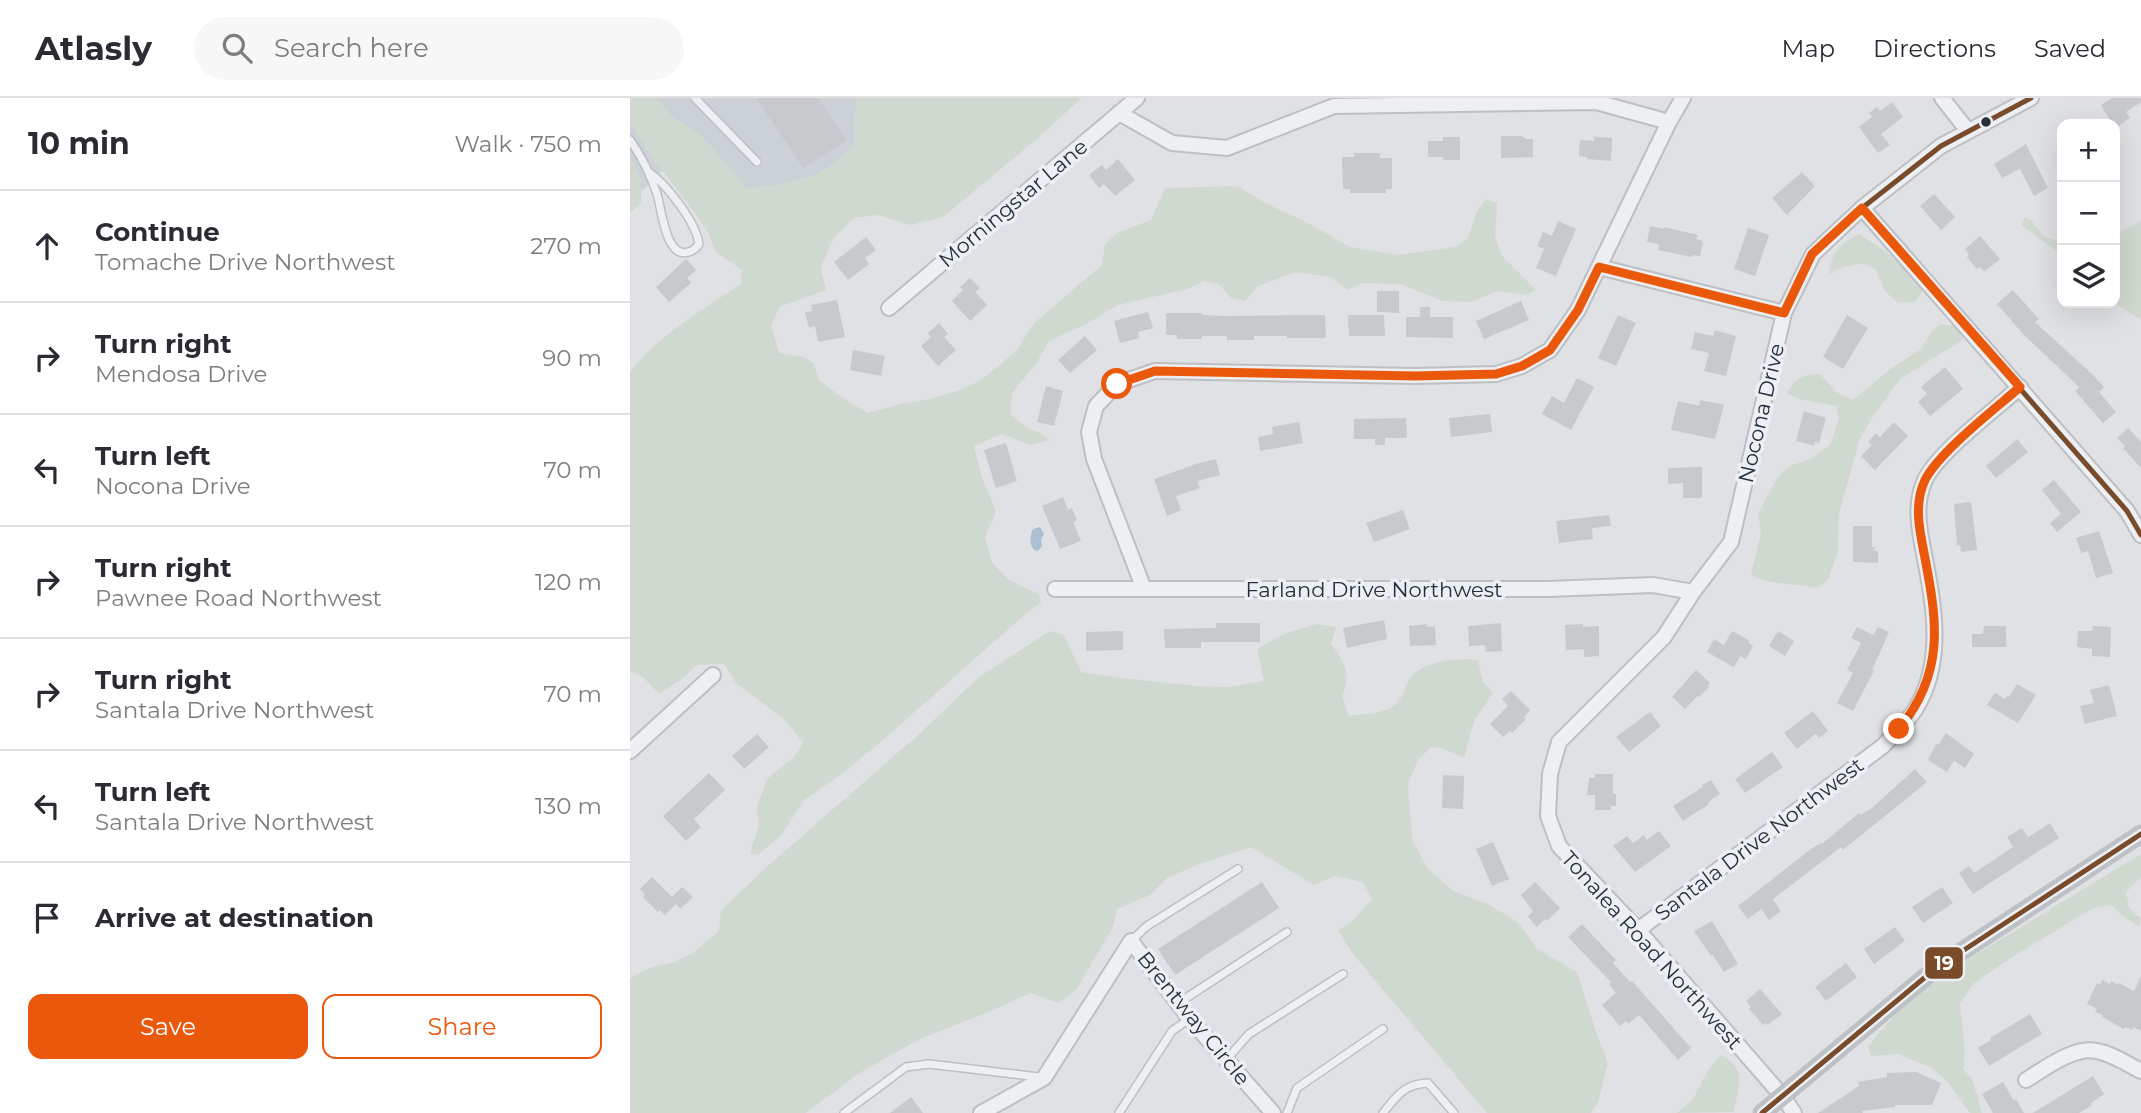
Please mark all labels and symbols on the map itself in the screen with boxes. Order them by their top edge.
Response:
unlabelled marker [1979,115,1993,129]
street label: Morningstar Lane [934,134,1092,272]
street label: Nocona Drive [1733,341,1789,485]
route start [1101,368,1132,399]
street label: Farland Drive Northwest [1245,577,1503,602]
route end [1883,713,1914,744]
street label: Santala Drive Northwest [1650,752,1868,926]
street label: Tonalea Road Northwest [1556,846,1748,1054]
street label: Brentway Circle [1132,946,1256,1090]
line badge: 19 [1924,946,1964,980]
text: 19 [1934,952,1954,975]

